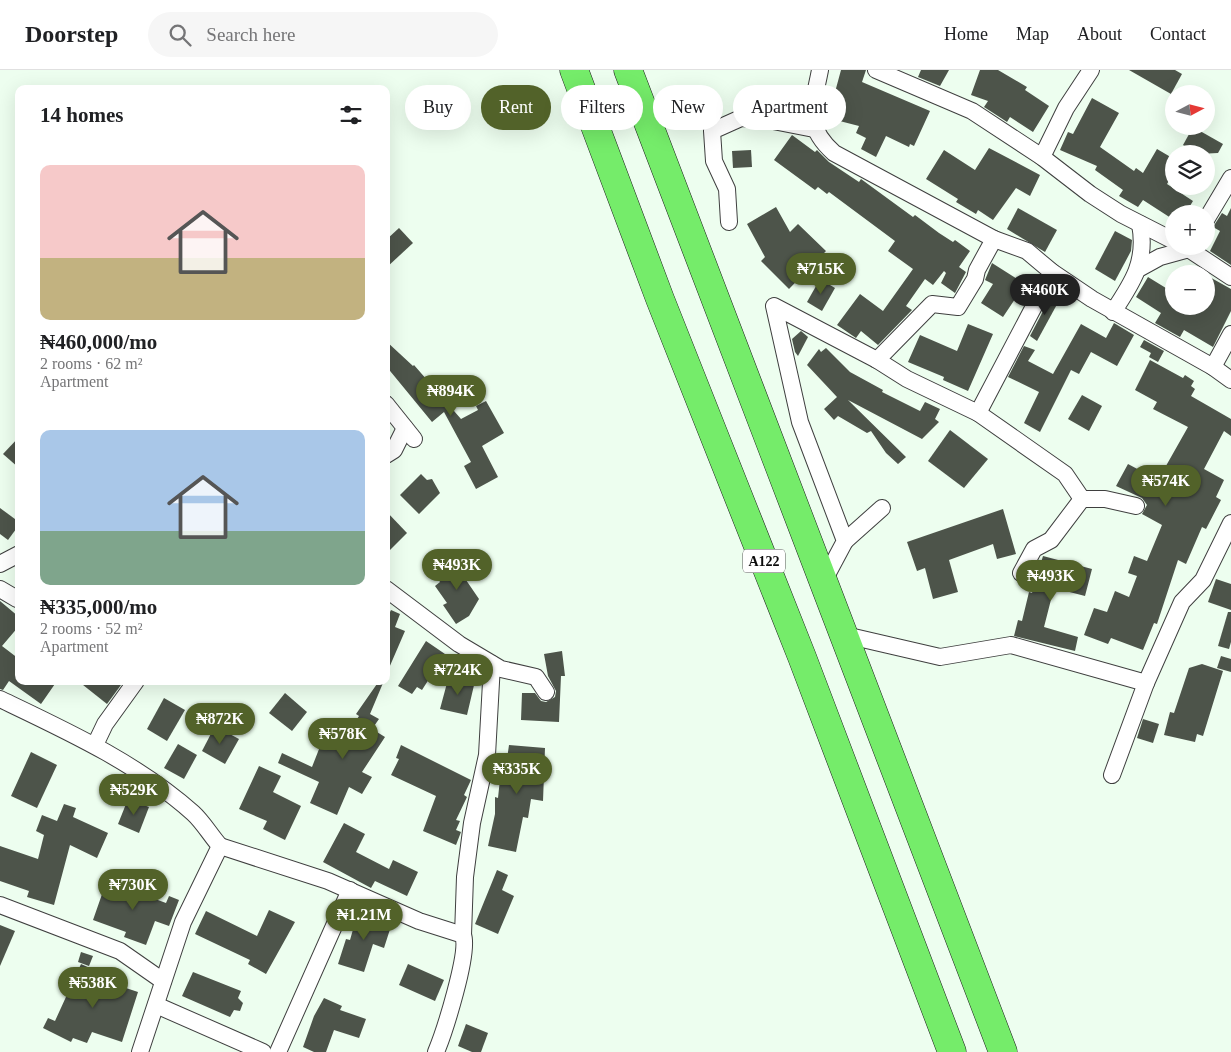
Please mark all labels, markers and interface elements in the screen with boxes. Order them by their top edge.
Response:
search box [148,12,498,57]
text: Doorstep [25,21,118,47]
icon: search [166,21,194,49]
text: Search here [206,24,295,45]
text: Home [944,24,988,44]
text: Map [1016,24,1049,44]
text: About [1077,24,1122,44]
text: Contact [1150,24,1206,44]
chip: Buy [405,85,471,130]
chip: Rent [481,85,551,130]
chip: Filters [561,85,643,130]
chip: New [653,85,723,130]
chip: Apartment [733,85,846,130]
north arrow [1165,85,1215,135]
map controls [1165,85,1215,315]
icon: filters [337,101,365,129]
text: 14 homes [40,103,123,127]
button: layers [1165,145,1215,195]
icon: home [158,197,248,287]
button: + [1165,205,1215,255]
pin: ₦715K [786,252,856,295]
text: ₦715K [797,260,845,277]
button: − [1165,265,1215,315]
pin: ₦460K [1010,274,1080,316]
text: ₦460K [1021,281,1069,298]
text: ₦460,000/mo [40,330,157,354]
text: 2 rooms · 62 m² [40,355,143,372]
text: Apartment [40,373,108,390]
pin: ₦894K [416,374,486,417]
text: ₦894K [427,382,475,399]
icon: home [158,462,248,552]
pin: ₦574K [1131,464,1201,507]
text: ₦574K [1142,472,1190,489]
pin: ₦493K [422,548,492,591]
road number: A122 [743,550,785,572]
text: ₦493K [433,556,481,573]
pin: ₦493K [1016,560,1086,602]
text: ₦493K [1027,567,1075,584]
text: ₦335,000/mo [40,595,157,619]
text: 2 rooms · 52 m² [40,620,143,637]
text: Apartment [40,638,108,655]
pin: ₦724K [423,654,493,696]
text: ₦724K [434,661,482,678]
pin: ₦872K [185,702,255,745]
text: ₦872K [196,710,244,727]
pin: ₦578K [308,718,378,760]
text: ₦578K [319,725,367,742]
pin: ₦335K [482,752,552,795]
text: ₦335K [493,760,541,777]
pin: ₦529K [99,774,169,816]
text: ₦529K [110,781,158,798]
pin: ₦730K [98,868,168,911]
text: ₦730K [109,876,157,893]
pin: ₦1.21M [323,898,405,941]
text: ₦1.21M [337,906,391,923]
pin: ₦538K [58,966,128,1009]
text: ₦538K [69,974,117,991]

